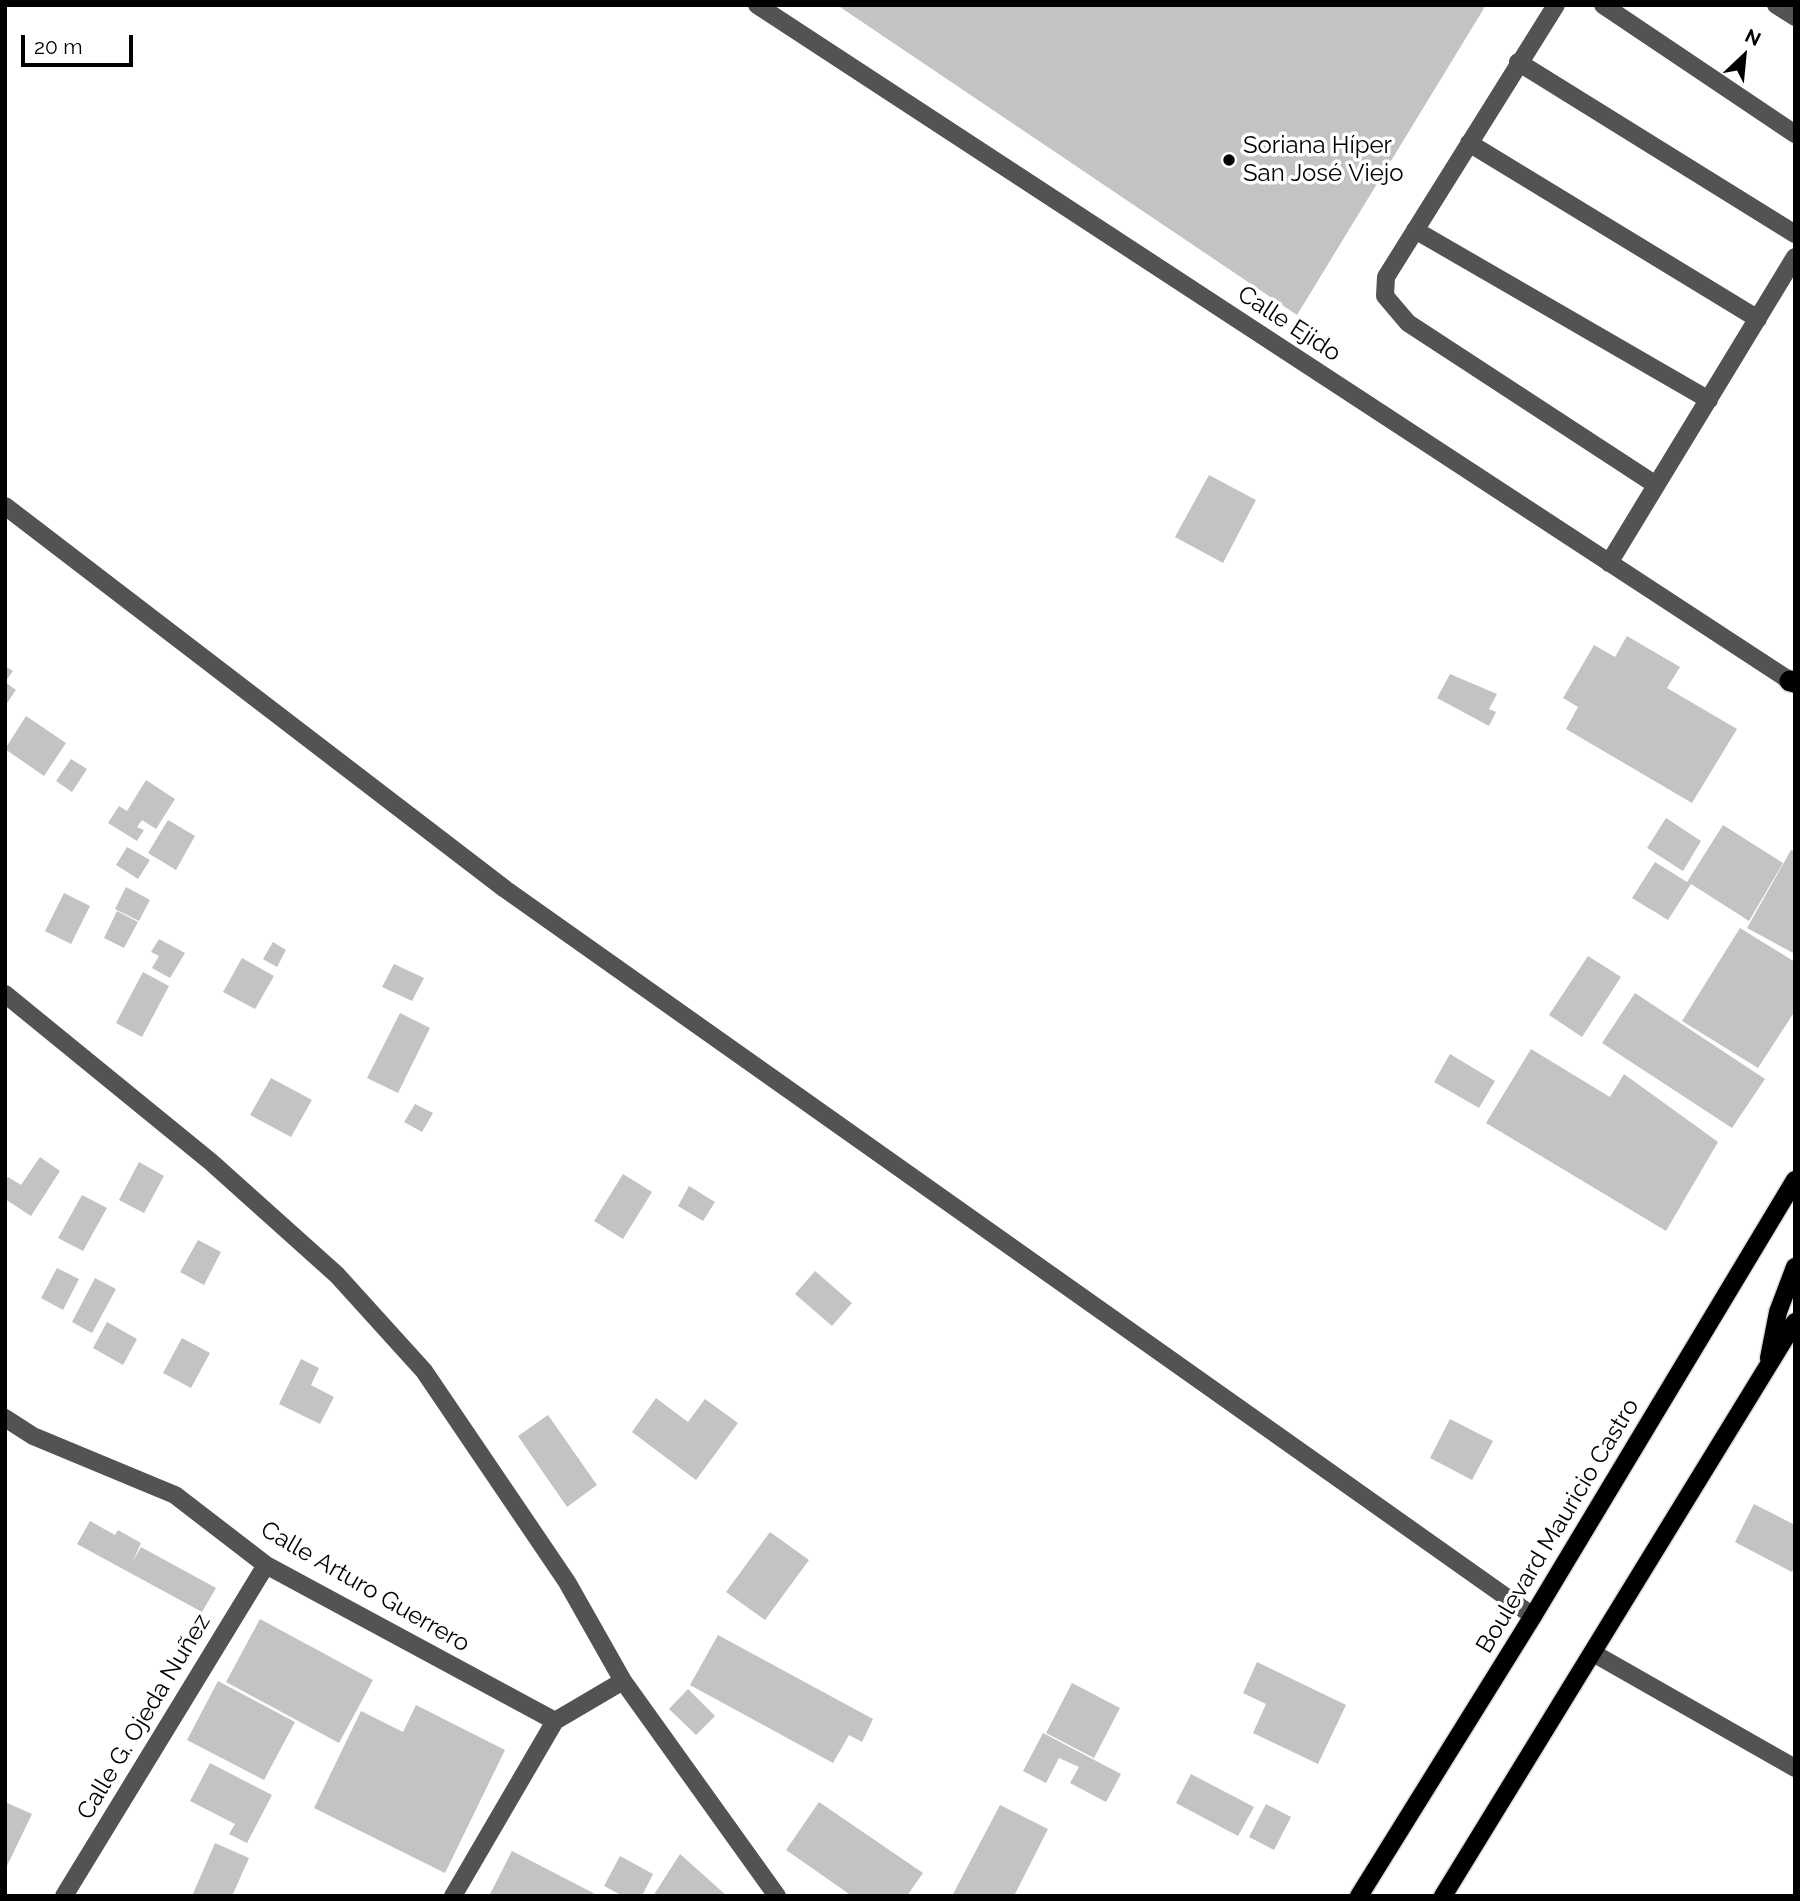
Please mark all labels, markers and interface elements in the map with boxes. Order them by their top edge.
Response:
scale bar [24,21,136,65]
north arrow [1709,21,1779,91]
text: N [1742,24,1765,50]
text: 20 m [34,34,82,59]
place label: Soriana Híper San José Viejo [1243,132,1403,188]
marker: Soriana Híper San José Viejo [1221,152,1237,168]
street label: Calle Ejido [1232,280,1346,368]
street label: Boulevard Mauricio Castro [1471,1394,1645,1658]
street label: Calle Arturo Guerrero [255,1515,475,1659]
street label: Calle G. Ojeda Nuñez [71,1609,217,1825]

